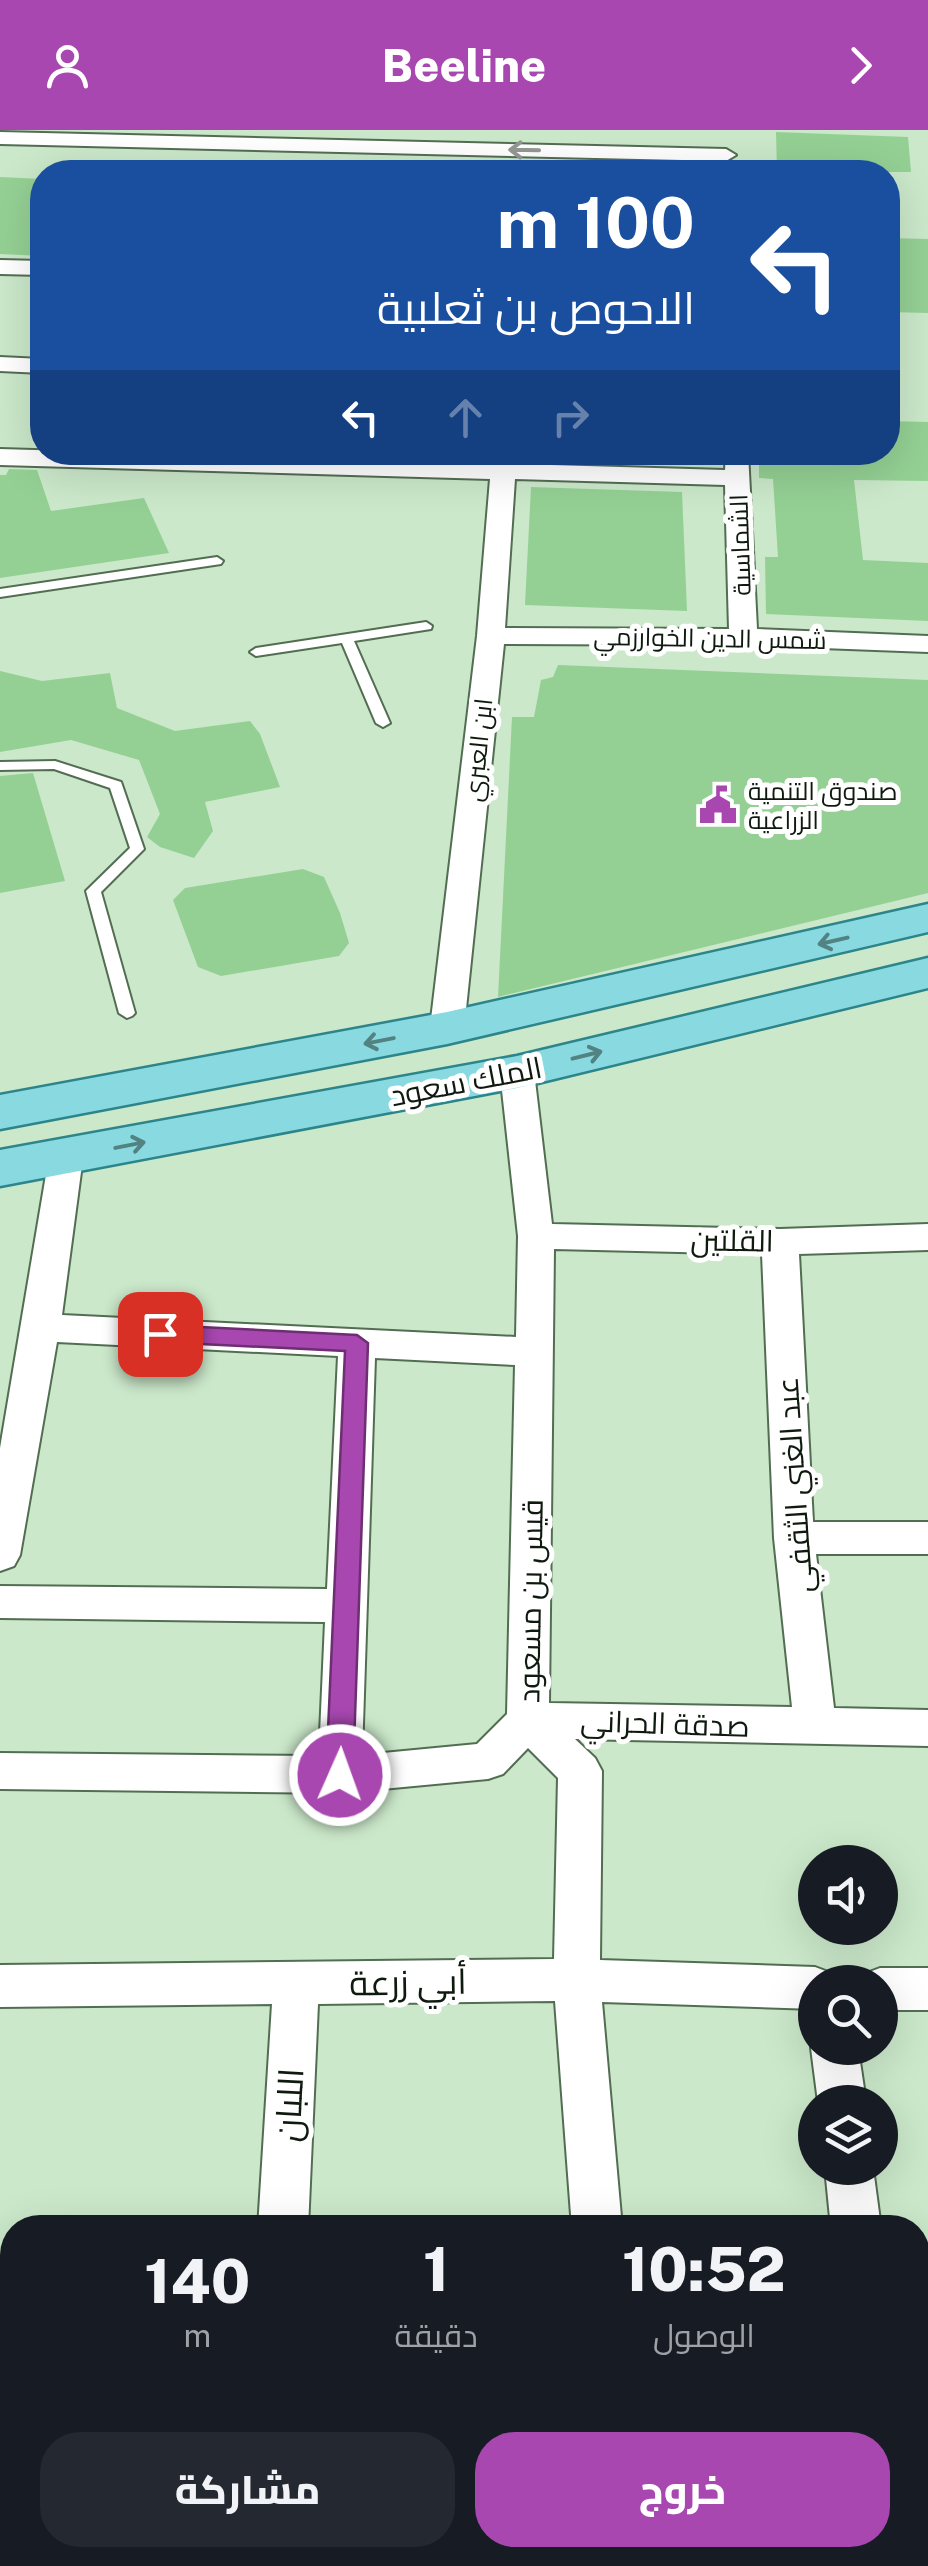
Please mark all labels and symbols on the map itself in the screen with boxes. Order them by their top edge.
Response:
one-way arrow [509,140,541,159]
street label: الشماسية [723,494,757,596]
street label: شمس الدين الخوارزمي [593,621,827,660]
street label: ابن العبري [458,697,503,804]
place label: صندوق التنمية الزراعية [748,776,897,835]
public building icon: صندوق التنمية الزراعية [697,784,739,826]
one-way arrow [818,932,850,951]
one-way arrow [364,1032,396,1051]
one-way arrow [570,1045,602,1063]
street label: الملك سعود [387,1049,545,1113]
one-way arrow [114,1135,146,1154]
street label: القلتين [690,1221,774,1260]
pin [118,1292,203,1377]
street label: عبد الغني الثقفي [769,1376,825,1594]
street label: قيس بن مسعود [510,1499,551,1703]
street label: صدقة الحراني [579,1702,750,1750]
position arrow [288,1723,392,1827]
street label: أبي زرعة [349,1959,467,2011]
street label: اللبان [267,2067,312,2143]

